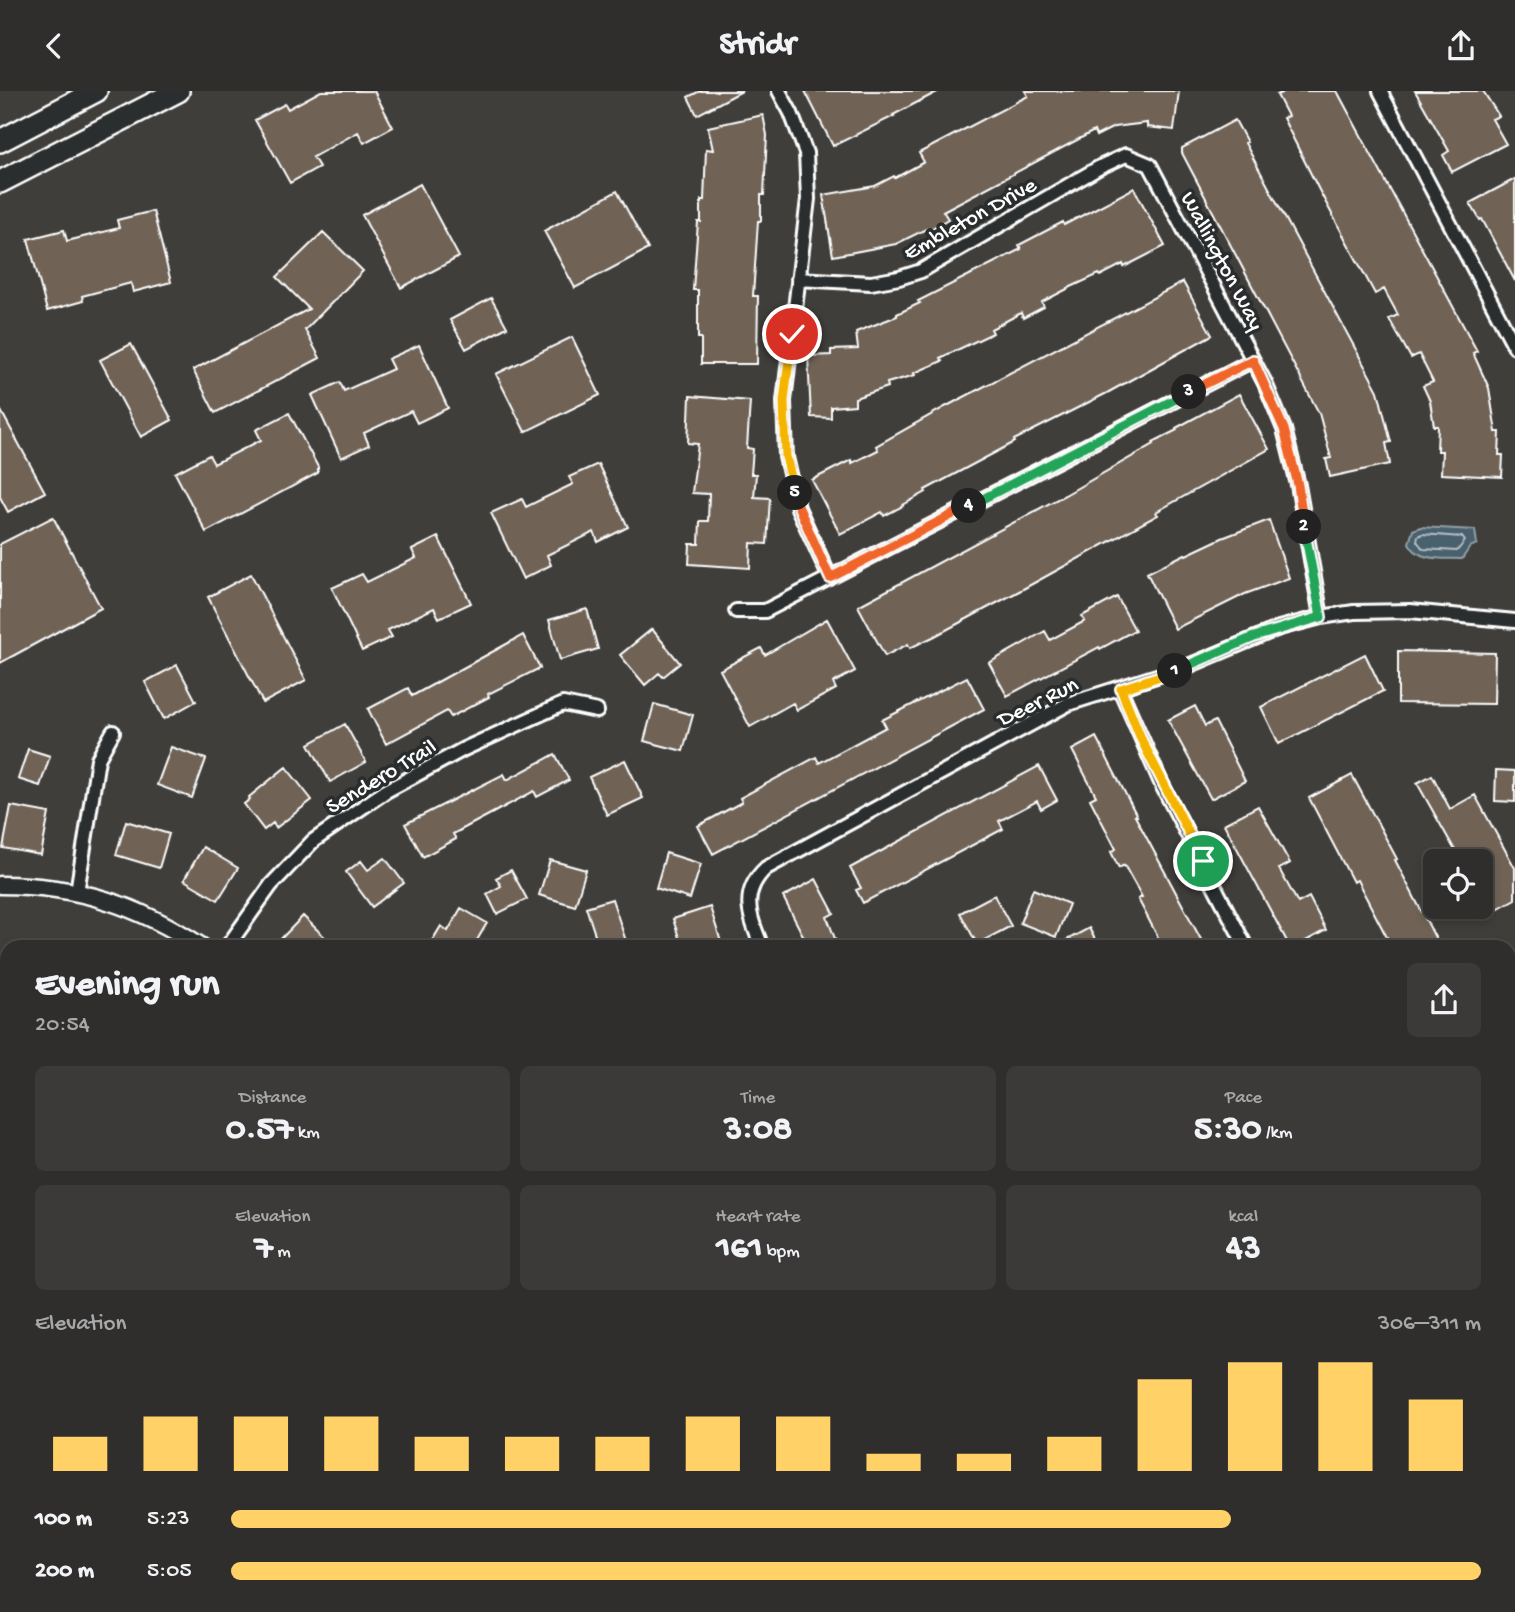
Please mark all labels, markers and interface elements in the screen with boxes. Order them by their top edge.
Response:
icon: back [35,27,73,65]
text: Stridr [719,27,796,65]
icon: share [1442,27,1480,65]
street label: Embleton Drive [900,172,1043,268]
street label: Wallington Way [1173,188,1269,335]
pin [762,304,822,364]
icon: check [773,315,811,353]
pin: 3 [1172,375,1206,409]
text: 3 [1184,380,1193,403]
pin: 5 [778,475,812,511]
text: 5 [790,481,800,504]
pin: 4 [951,489,986,523]
text: 4 [964,494,973,517]
pin: 2 [1286,509,1322,544]
text: 2 [1299,515,1308,538]
pin: 1 [1158,653,1192,689]
text: 1 [1171,659,1178,682]
street label: Deer Run [992,672,1083,735]
street label: Sendero Trail [322,734,442,822]
pin [1173,831,1233,891]
icon: arrive [1184,842,1222,880]
map controls [1423,849,1493,919]
button: locate [1423,849,1493,919]
button: share [1407,963,1481,1037]
text: Evening run [35,964,219,1008]
text: 20:54 [35,1012,90,1039]
text: Distance [239,1087,306,1110]
text: Time [741,1087,775,1110]
text: Pace [1225,1087,1262,1110]
text: 0.57 [226,1110,293,1151]
text: 3:08 [724,1110,792,1151]
text: 5:30 [1194,1110,1262,1151]
text: km [293,1122,320,1145]
text: /km [1262,1122,1293,1145]
text: Elevation [235,1206,310,1229]
text: Heart rate [715,1206,801,1229]
text: kcal [1228,1206,1258,1229]
text: 7 [255,1229,273,1270]
text: 161 [716,1229,762,1270]
text: 43 [1226,1229,1261,1270]
text: m [273,1241,291,1264]
text: bpm [762,1241,800,1264]
text: Elevation [35,1311,126,1338]
text: 306–311 m [1378,1311,1481,1338]
text: 100 m [35,1506,92,1533]
text: 5:23 [147,1506,190,1533]
text: 200 m [35,1558,94,1585]
text: 5:05 [147,1558,191,1585]

